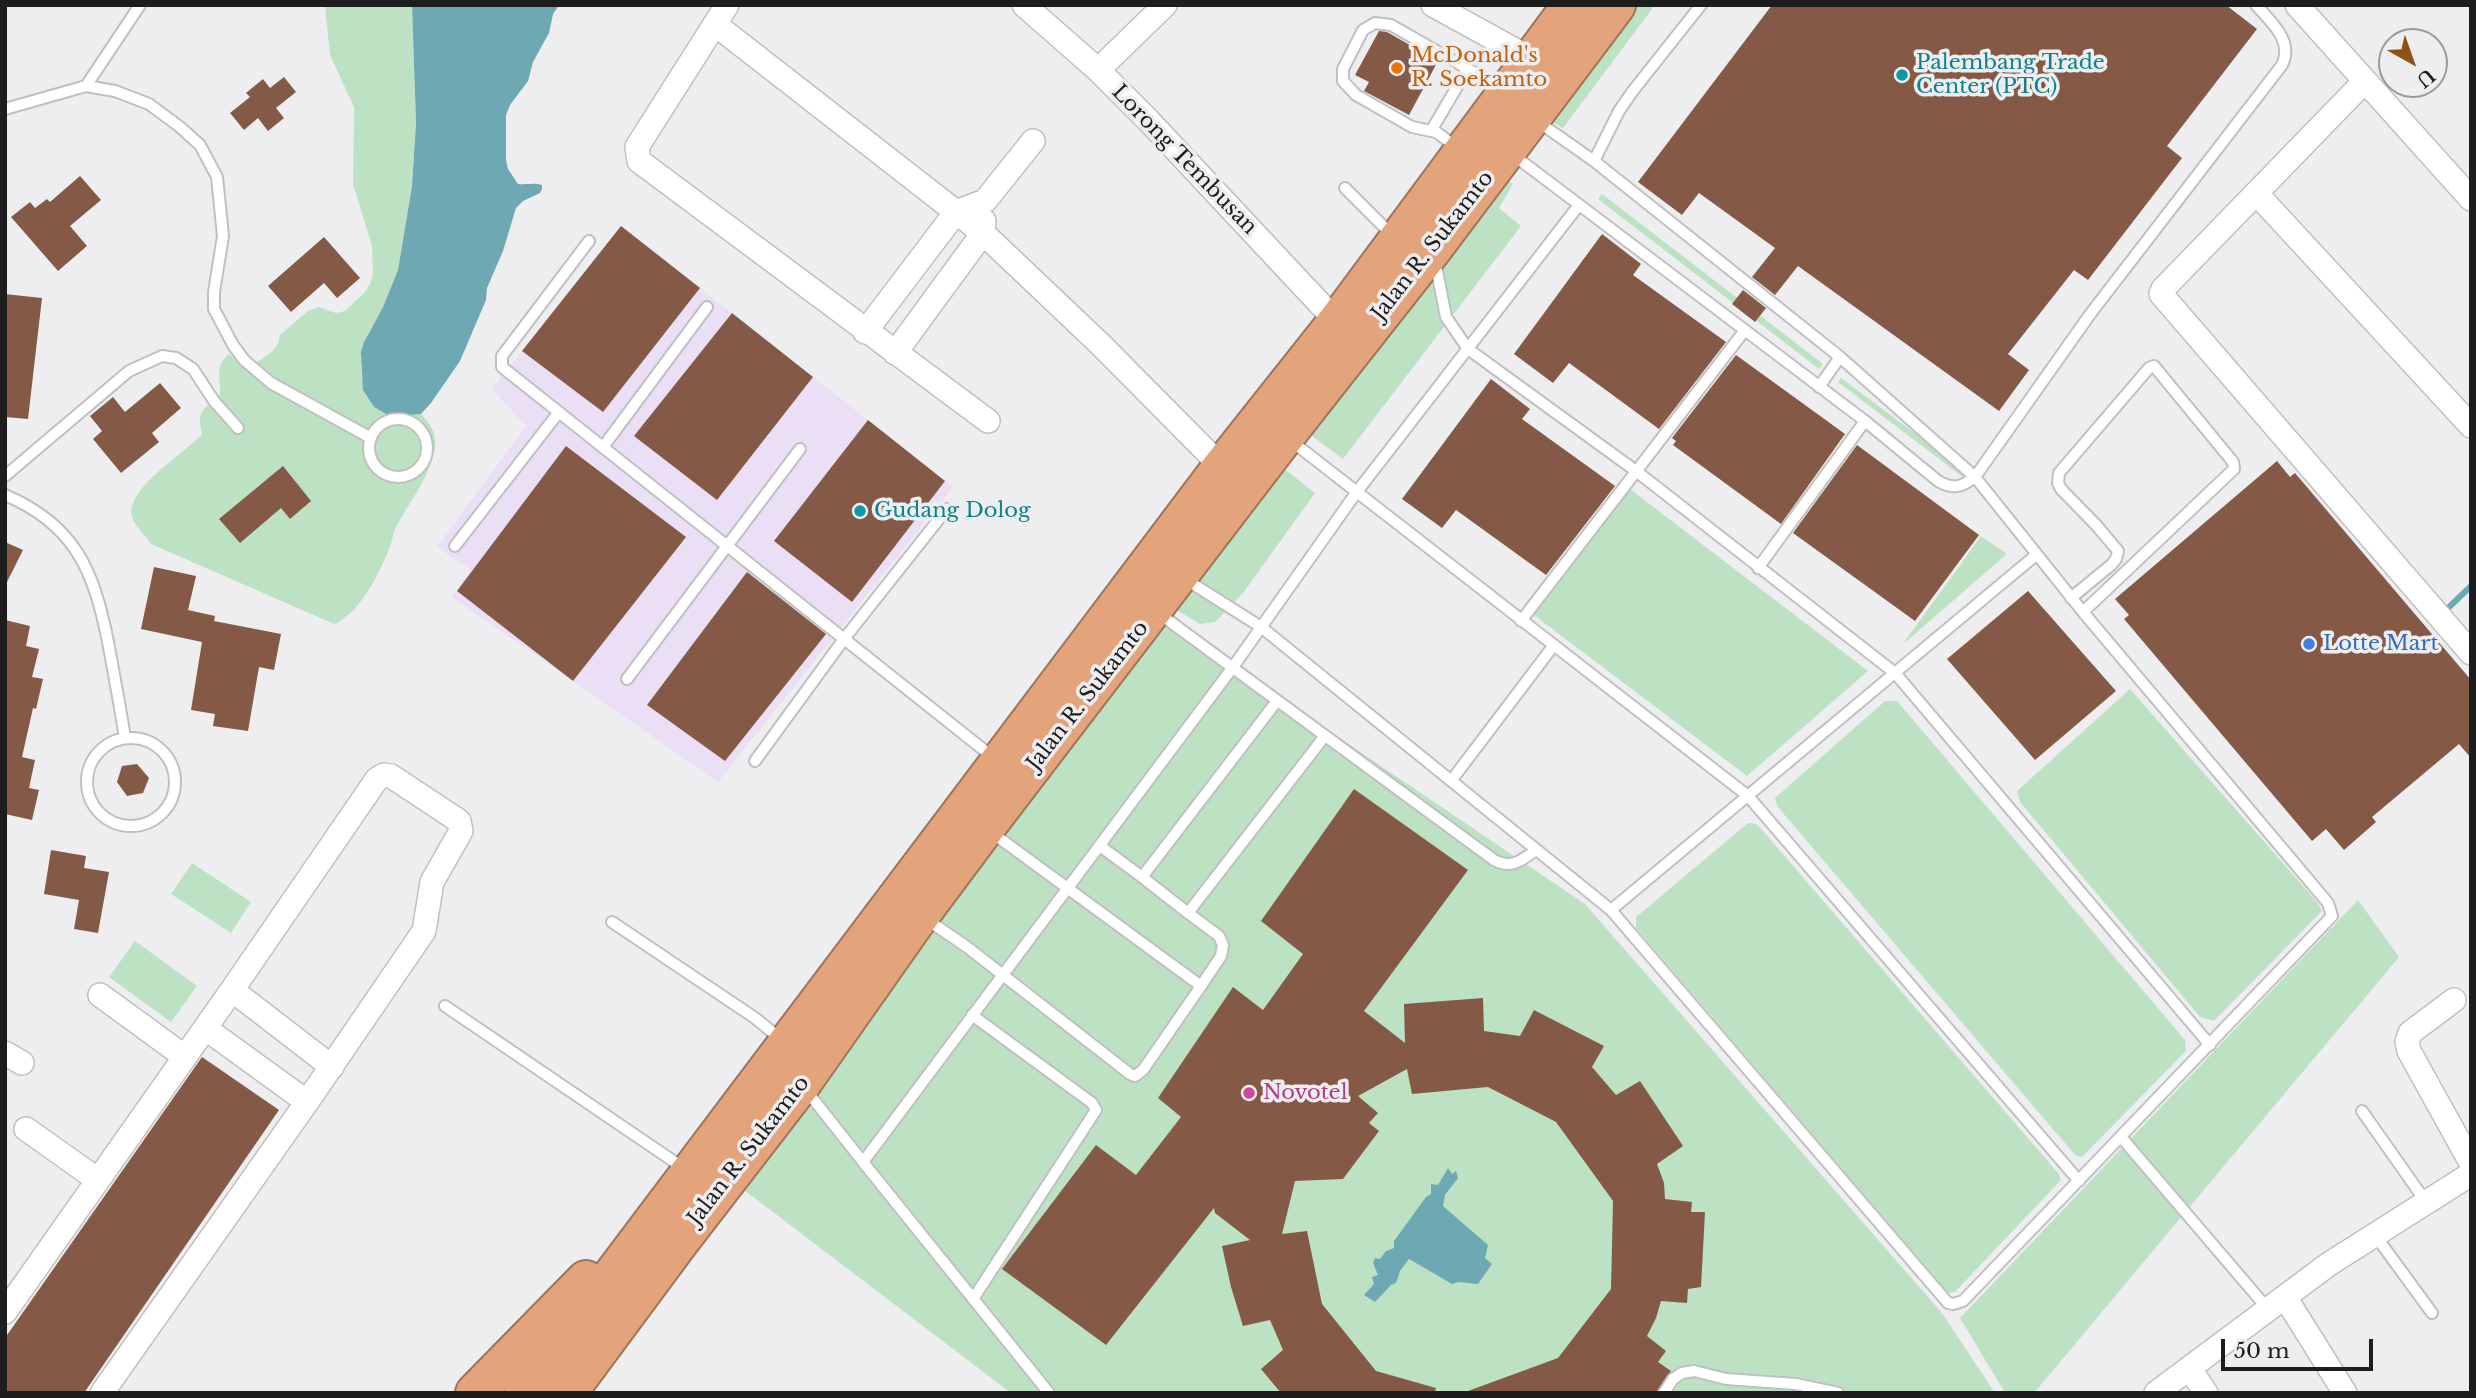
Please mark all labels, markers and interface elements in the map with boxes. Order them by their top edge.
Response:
north arrow [2378,28,2448,98]
place label: McDonald's R. Soekamto [1411,43,1547,93]
place label: Palembang Trade Center (PTC) [1916,50,2105,100]
marker: McDonald's R. Soekamto [1389,60,1405,76]
text: U [2412,64,2439,92]
marker: Palembang Trade Center (PTC) [1894,67,1910,83]
street label: Lorong Tembusan [1106,80,1262,240]
street label: Jalan R. Sukamto [1367,166,1499,326]
place label: Gudang Dolog [874,498,1031,524]
marker: Gudang Dolog [852,503,868,519]
street label: Jalan R. Sukamto [1022,616,1154,776]
place label: Lotte Mart [2323,631,2438,657]
marker: Lotte Mart [2301,636,2317,652]
street label: Jalan R. Sukamto [683,1071,815,1231]
place label: Novotel [1263,1080,1347,1106]
marker: Novotel [1241,1085,1257,1101]
scale bar [2224,1324,2376,1368]
text: 50 m [2234,1338,2289,1364]

